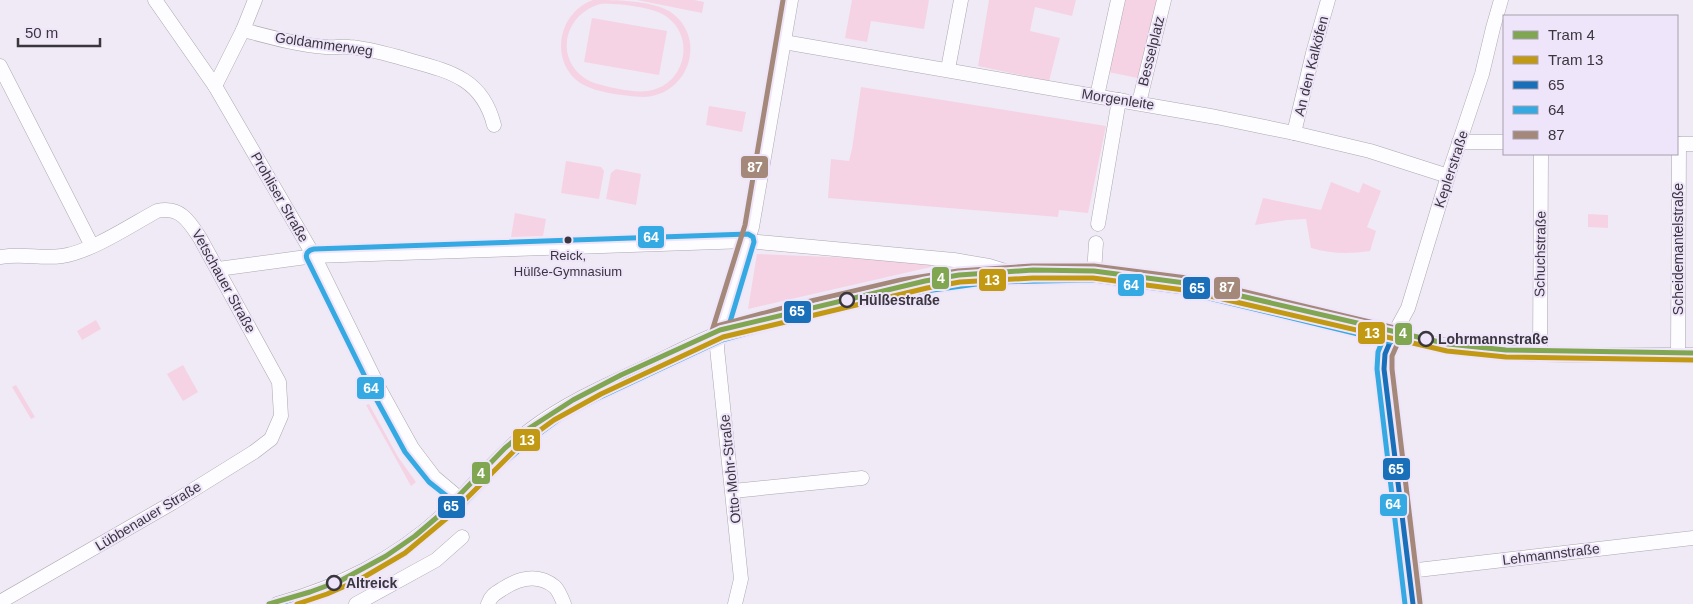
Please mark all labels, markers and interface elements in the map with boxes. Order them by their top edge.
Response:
street label: Besselplatz [1135,14,1167,88]
street label: An den Kalköfen [1291,14,1331,118]
scale bar [18,15,100,47]
legend [1503,15,1678,155]
text: 50 m [25,24,58,41]
text: Tram 4 [1548,26,1595,43]
street label: Goldammerweg [274,29,374,59]
text: Tram 13 [1548,51,1603,68]
text: 65 [1548,76,1565,93]
street label: Morgenleite [1081,85,1156,113]
text: 64 [1548,101,1565,118]
text: 87 [1548,126,1565,143]
street label: Keplerstraße [1431,128,1471,210]
street label: Prohliser Straße [248,149,312,245]
line badge: 87 [740,155,769,179]
text: 87 [747,159,763,175]
street label: Scheidemantelstraße [1670,183,1686,315]
street label: Schuchstraße [1531,210,1549,297]
line badge: 64 [637,225,665,249]
street label: Vetschauer Straße [189,226,259,336]
text: 64 [643,229,659,245]
marker: Reick, Hülße-Gymnasium [563,235,573,245]
place label: Reick, Hülße-Gymnasium [514,248,622,279]
line badge: 4 [931,266,950,290]
line badge: 13 [978,268,1007,292]
text: 4 [937,270,945,286]
text: 13 [984,272,1000,288]
line badge: 64 [1117,273,1145,297]
line badge: 65 [1182,276,1211,300]
line badge: 87 [1213,276,1241,300]
text: 64 [1123,277,1139,293]
text: 87 [1219,279,1235,295]
text: 65 [1189,280,1205,296]
marker: Hülßestraße [839,292,855,308]
place label: Hülßestraße [859,292,940,308]
line badge: 65 [783,300,812,324]
text: 65 [789,303,805,319]
line badge: 13 [1357,321,1386,345]
line badge: 4 [1394,322,1413,346]
text: 13 [1364,325,1380,341]
text: 4 [1399,325,1407,341]
marker: Lohrmannstraße [1418,331,1434,347]
place label: Lohrmannstraße [1438,331,1549,347]
line badge: 64 [356,376,385,400]
text: 64 [363,380,379,396]
street label: Otto-Mohr-Straße [716,413,744,524]
line badge: 13 [512,428,541,452]
text: 13 [519,432,535,448]
line badge: 65 [1382,457,1411,481]
line badge: 4 [471,461,491,485]
text: 65 [1388,461,1404,477]
text: 4 [477,465,485,481]
street label: Lübbenauer Straße [92,478,204,554]
line badge: 64 [1379,493,1408,517]
line badge: 65 [437,495,466,519]
text: 64 [1385,496,1401,512]
text: 65 [443,498,459,514]
street label: Lehmannstraße [1501,540,1601,568]
marker: Altreick [326,575,342,591]
place label: Altreick [346,575,398,591]

